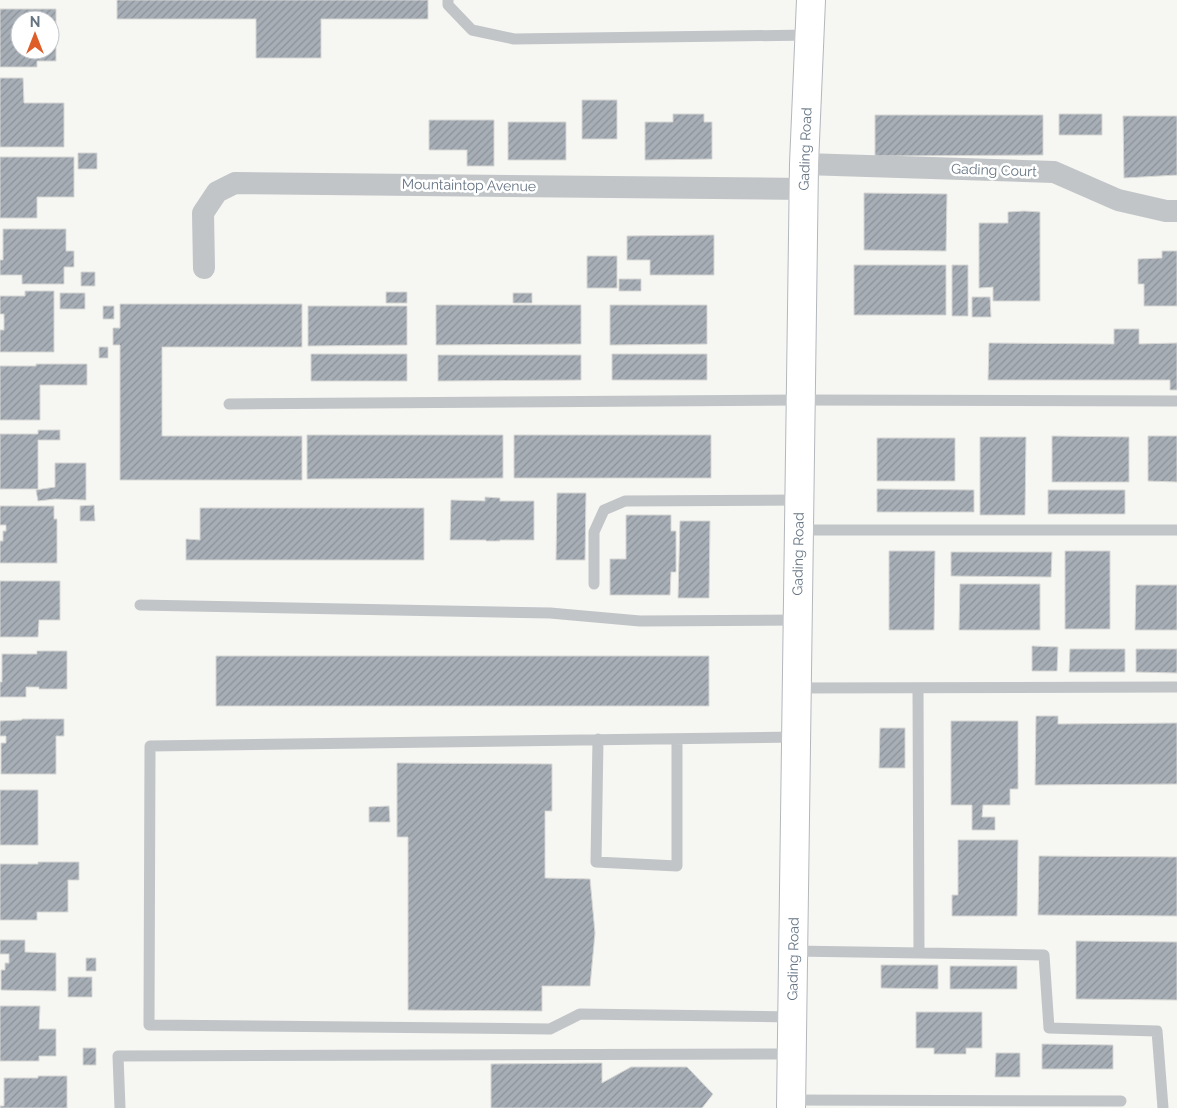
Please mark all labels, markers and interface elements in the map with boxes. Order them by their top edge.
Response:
north arrow [10,10,60,60]
text: N [30,14,40,30]
street label: Gading Road [796,107,814,191]
street label: Gading Court [951,161,1037,180]
street label: Mountaintop Avenue [402,176,536,194]
street label: Gading Road [789,512,807,596]
street label: Gading Road [784,917,802,1001]

